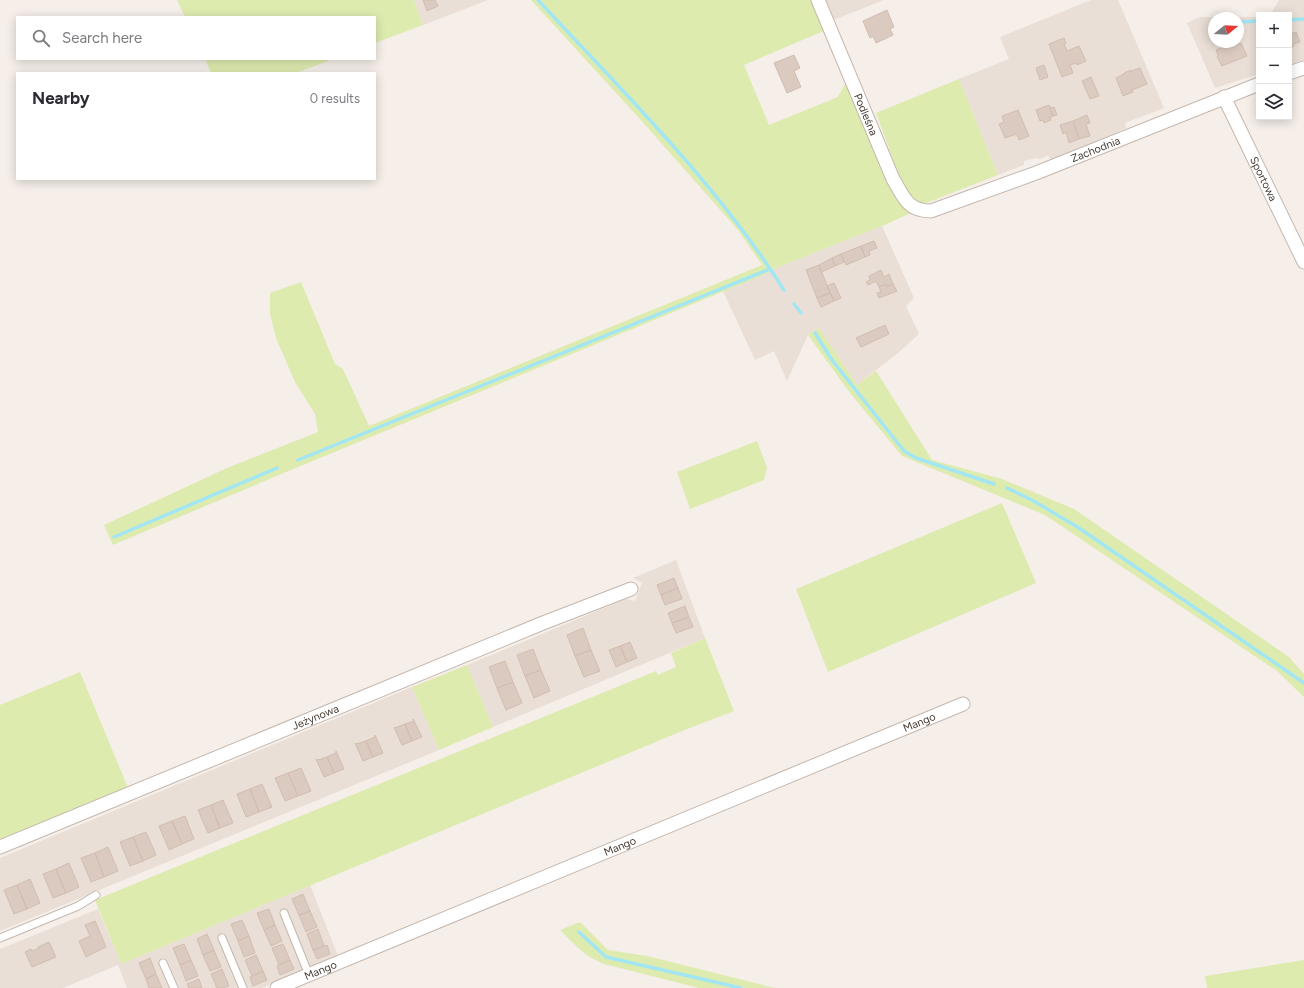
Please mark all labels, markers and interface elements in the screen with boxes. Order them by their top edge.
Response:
north arrow [1208,12,1244,48]
map controls [1256,12,1292,120]
button: + [1256,12,1292,48]
search box [16,16,376,60]
icon: search [30,27,52,49]
text: Search here [62,29,142,47]
button: − [1256,48,1292,84]
button: layers [1256,84,1292,120]
text: Nearby [32,88,90,108]
text: 0 results [310,91,360,106]
street label: Podleśna [851,91,881,137]
street label: Zachodnia [1069,134,1122,165]
street label: Sportowa [1247,155,1280,203]
street label: Jeżynowa [290,702,341,732]
street label: Mango [901,710,937,735]
street label: Mango [602,834,638,859]
street label: Mango [302,958,339,983]

